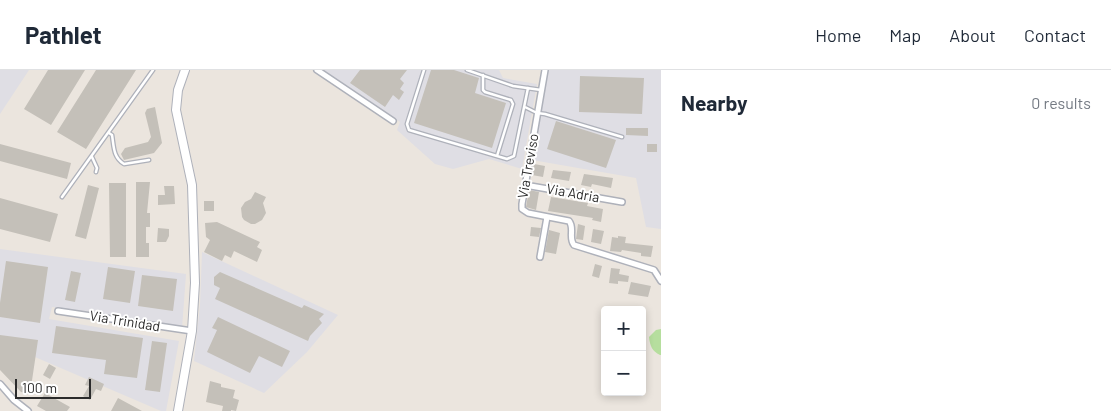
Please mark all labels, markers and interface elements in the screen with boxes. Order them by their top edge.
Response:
text: Pathlet [25,20,102,49]
text: Home [815,24,861,46]
text: Map [889,24,921,46]
text: About [949,24,996,46]
text: Contact [1024,24,1086,46]
text: Nearby [681,90,747,115]
text: 0 results [1031,93,1091,112]
street label: Via Treviso [513,132,542,200]
street label: Via Adria [545,179,601,206]
map controls [601,306,646,396]
button: + [601,306,646,351]
street label: Via Trinidad [89,307,162,334]
button: − [601,351,646,396]
scale bar [15,376,91,399]
text: 100 m [22,379,57,396]

